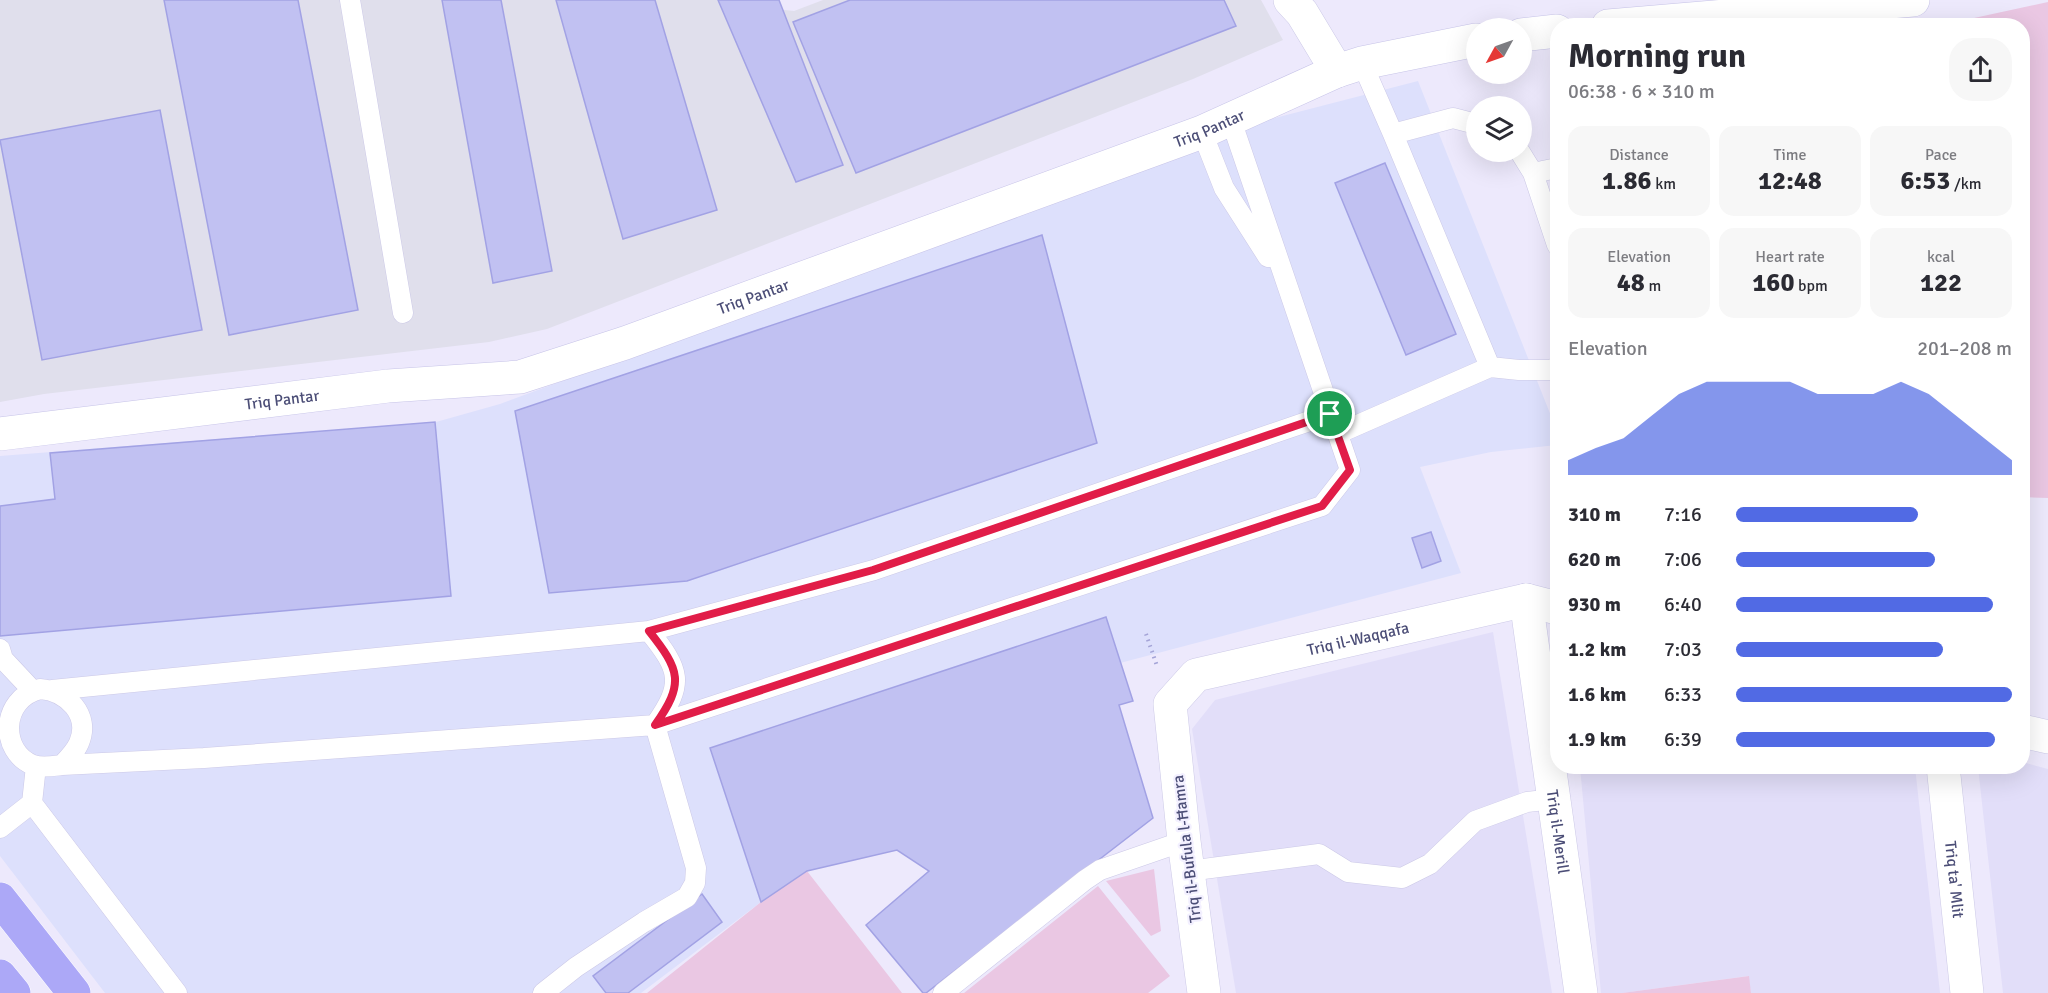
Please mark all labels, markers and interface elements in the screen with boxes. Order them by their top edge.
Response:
north arrow [1466,18,1532,84]
map controls [1466,18,1532,162]
text: Morning run [1568,36,1746,77]
button: share [1949,38,2012,101]
text: 06:38 · 6 × 310 m [1568,79,1715,104]
button: layers [1466,96,1532,162]
street label: Triq Pantar [1171,105,1248,152]
text: Distance [1609,145,1669,165]
text: Time [1774,145,1806,165]
text: Pace [1925,145,1957,165]
text: 1.86 [1602,165,1652,197]
text: 12:48 [1758,165,1822,197]
text: 6:53 [1901,165,1950,197]
text: km [1652,174,1676,194]
text: /km [1950,174,1981,194]
text: Elevation [1607,247,1671,267]
text: Heart rate [1755,247,1825,267]
text: kcal [1927,247,1955,267]
text: 48 [1617,267,1645,299]
text: 160 [1752,267,1794,299]
text: 122 [1920,267,1962,299]
street label: Triq Pantar [715,275,792,319]
text: m [1645,276,1661,296]
text: bpm [1794,276,1828,296]
text: Elevation [1568,336,1648,361]
text: 201–208 m [1917,336,2012,361]
street label: Triq Pantar [244,386,320,415]
pin [1304,388,1355,439]
icon: arrive [1313,397,1346,430]
text: 310 m [1568,502,1621,527]
text: 7:16 [1664,502,1702,527]
text: 620 m [1568,547,1621,572]
text: 7:06 [1664,547,1702,572]
text: 930 m [1568,592,1621,617]
text: 6:40 [1664,592,1702,617]
street label: Triq il-Waqqafa [1305,618,1411,660]
text: 1.2 km [1568,637,1626,662]
text: 7:03 [1664,637,1702,662]
text: 1.6 km [1568,682,1626,707]
text: 6:33 [1664,682,1702,707]
text: 1.9 km [1568,727,1626,752]
text: 6:39 [1664,727,1702,752]
street label: Triq il-Bufula l-Ħamra [1168,774,1206,924]
street label: Triq il-Merill [1542,788,1573,876]
street label: Triq ta' Mlit [1940,840,1968,920]

